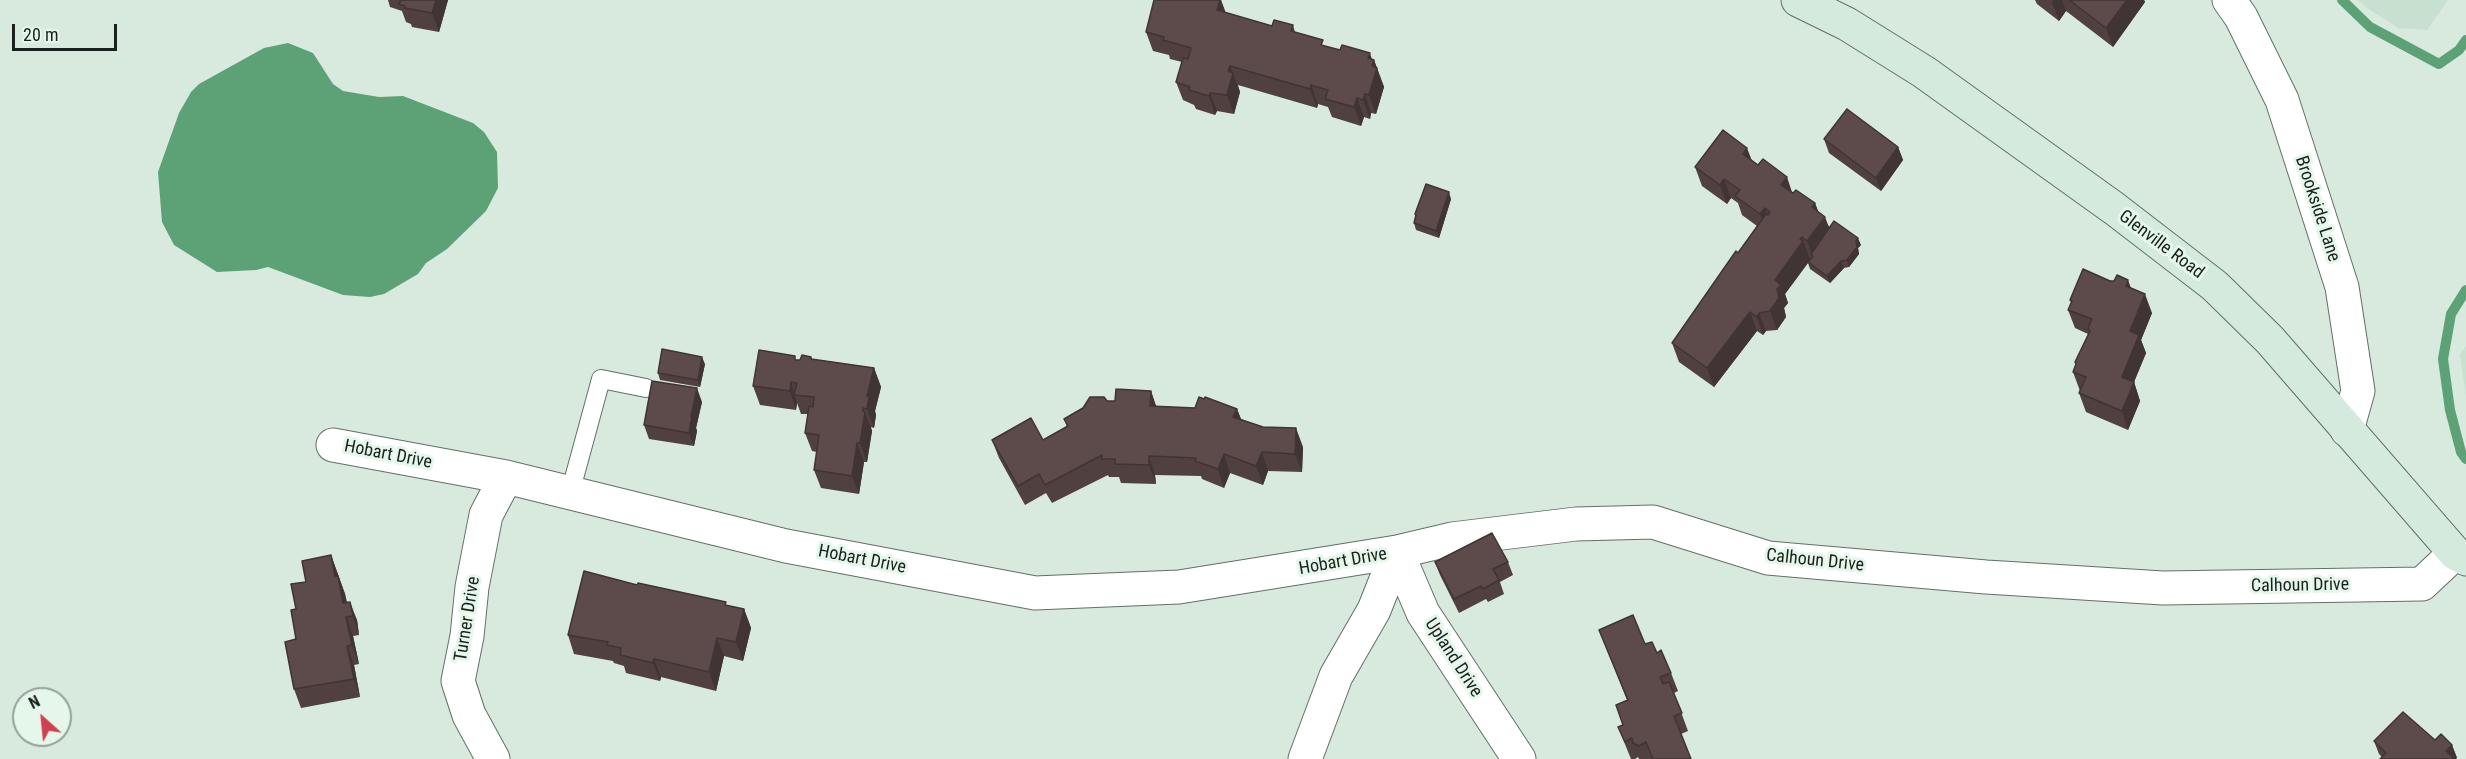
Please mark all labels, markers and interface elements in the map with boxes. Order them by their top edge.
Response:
scale bar [15,12,120,50]
text: 20 m [23,24,58,45]
street label: Brookside Lane [2290,154,2344,264]
street label: Glenville Road [2114,206,2208,284]
street label: Hobart Drive [342,436,434,474]
street label: Hobart Drive [816,541,908,579]
street label: Hobart Drive [1297,544,1389,580]
street label: Calhoun Drive [1765,545,1865,577]
street label: Calhoun Drive [2251,574,2349,598]
street label: Turner Drive [451,575,485,663]
street label: Upland Drive [1420,615,1486,701]
north arrow [12,687,72,747]
text: N [26,692,43,713]

